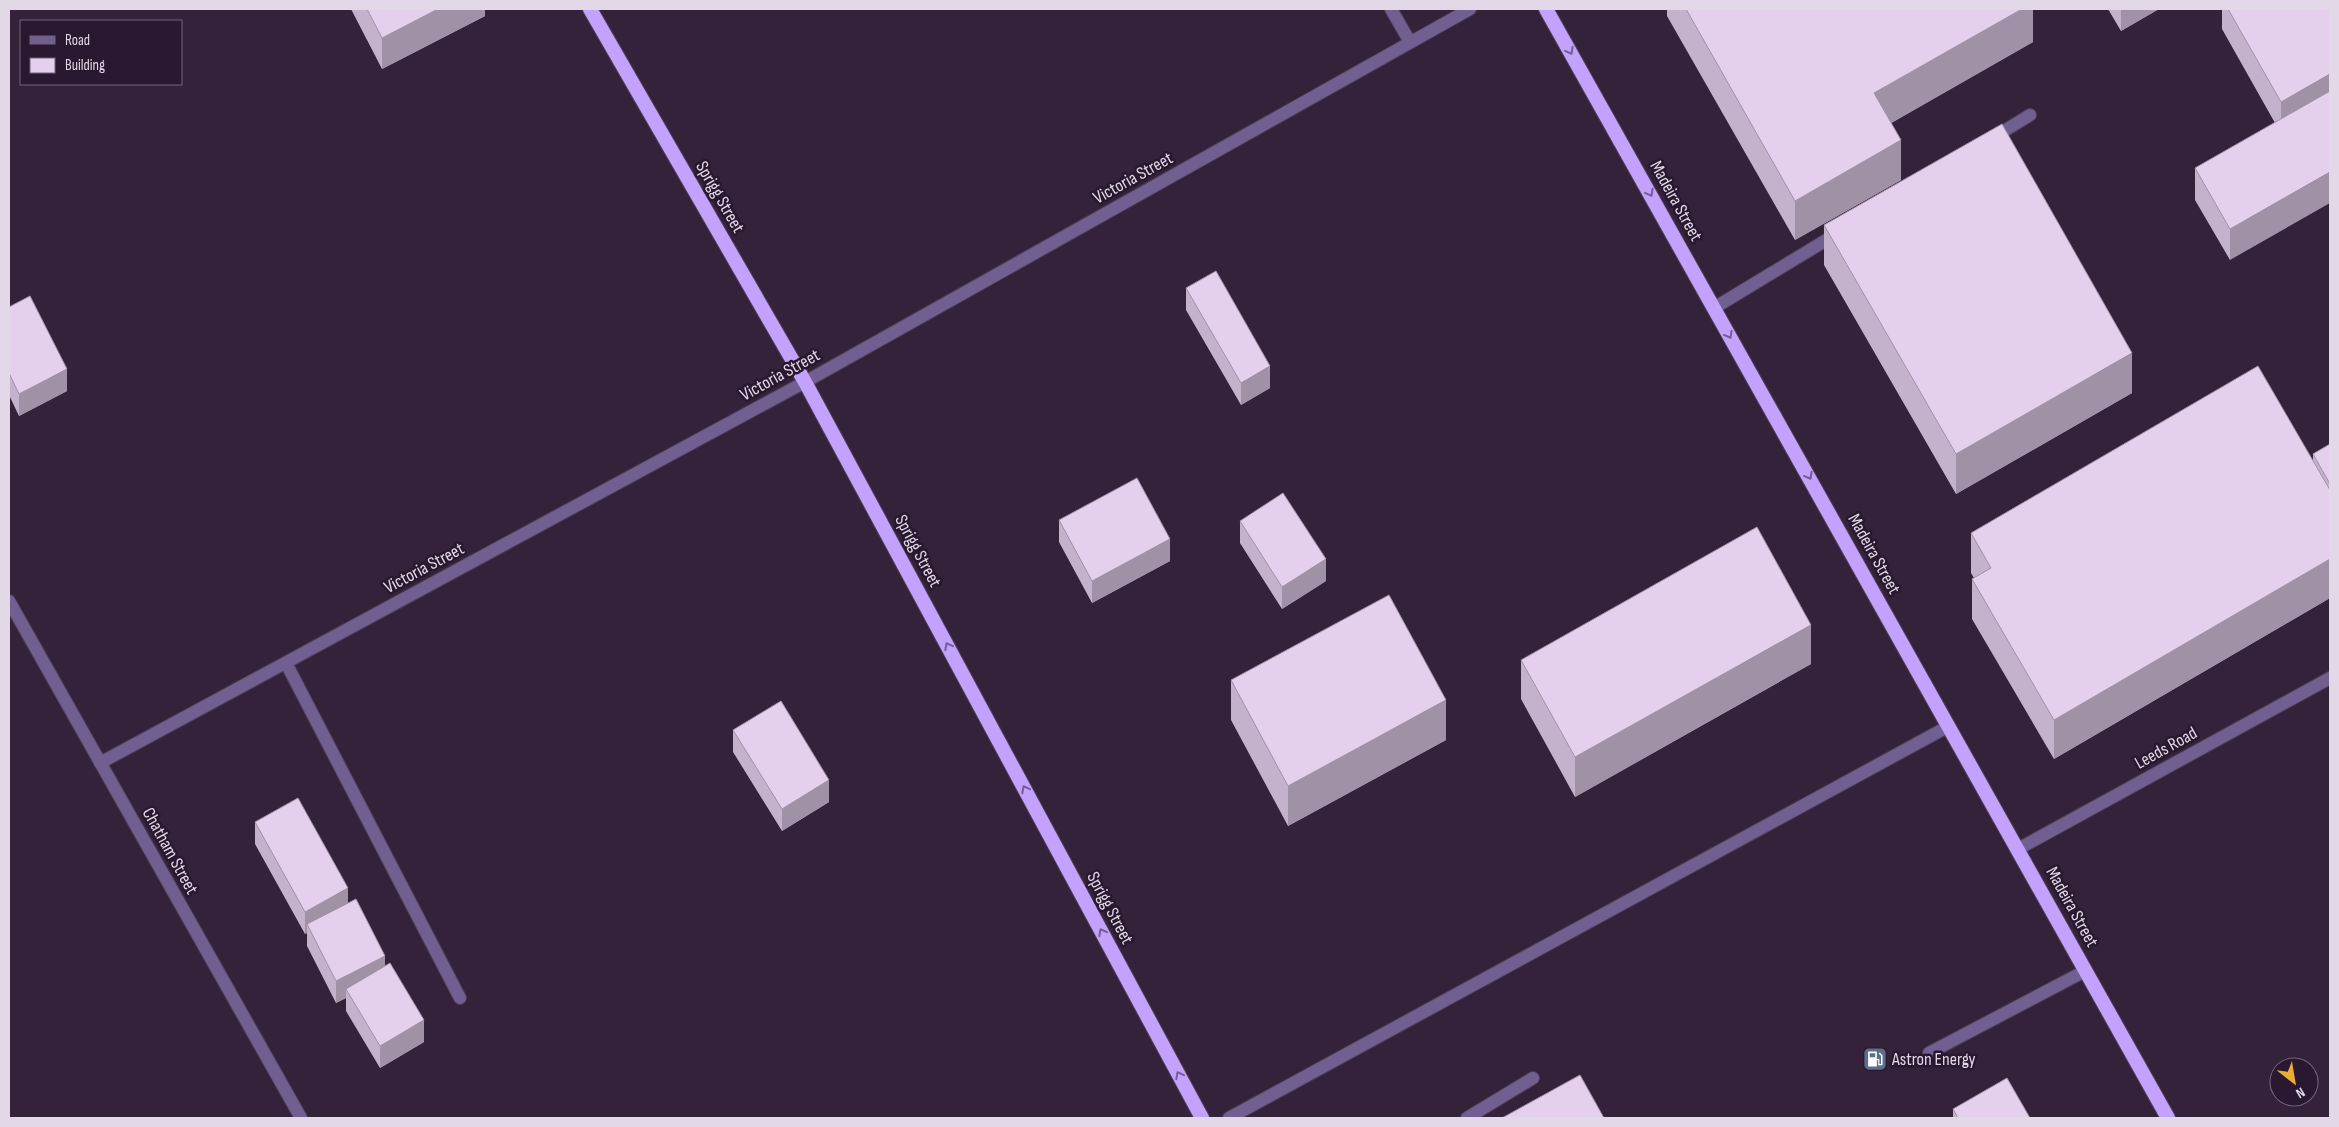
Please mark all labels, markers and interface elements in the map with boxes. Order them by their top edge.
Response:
legend [20,20,182,85]
text: Road [65,31,90,50]
one-way arrow [1564,46,1574,55]
text: Building [65,56,105,75]
street label: Victoria Street [1090,147,1177,208]
street label: Madeira Street [1645,157,1707,245]
street label: Sprigg Street [691,158,749,237]
one-way arrow [1643,188,1653,197]
one-way arrow [1723,329,1733,338]
street label: Victoria Street [737,344,824,405]
one-way arrow [1802,471,1812,480]
street label: Madeira Street [1843,510,1905,598]
street label: Sprigg Street [890,511,946,591]
street label: Victoria Street [380,538,468,598]
one-way arrow [944,642,954,651]
street label: Leeds Road [2131,722,2201,774]
one-way arrow [1021,785,1031,794]
street label: Chatham Street [138,804,203,898]
street label: Madeira Street [2041,863,2103,951]
street label: Sprigg Street [1082,868,1138,948]
one-way arrow [1098,929,1108,938]
fuel station icon: Astron Energy [1862,1046,1888,1072]
place label: Astron Energy [1891,1049,1976,1070]
north arrow [2269,1057,2319,1107]
one-way arrow [1175,1072,1185,1081]
text: N [2293,1084,2308,1102]

